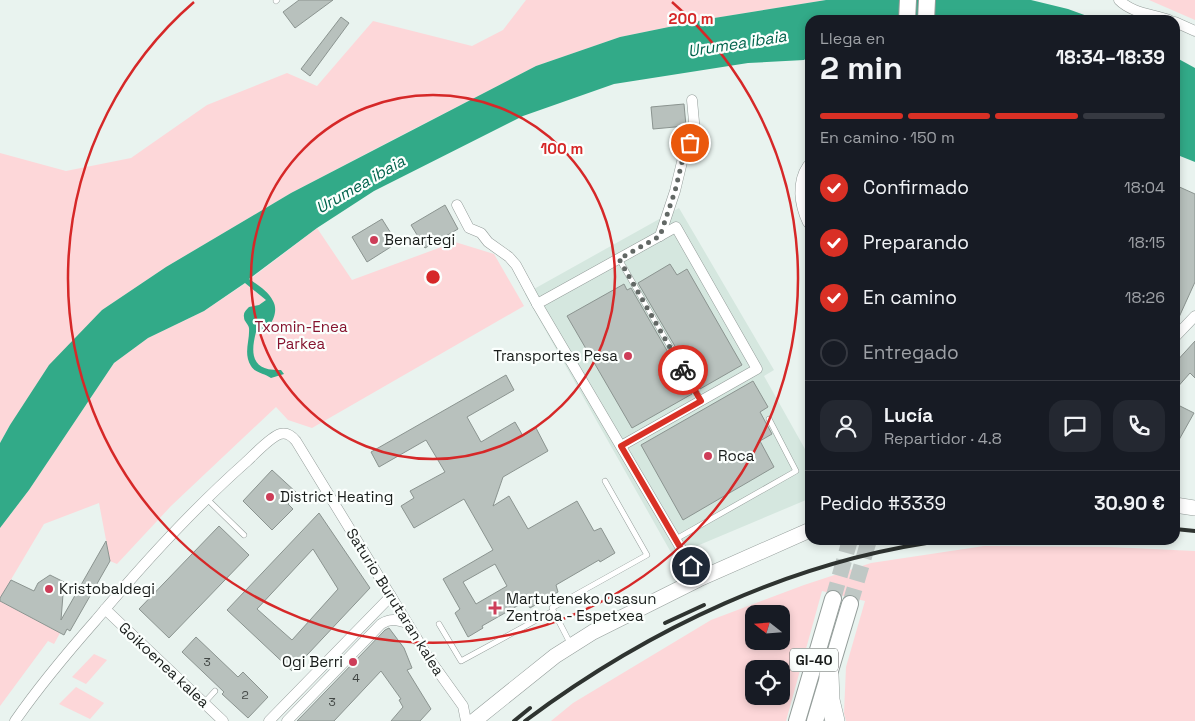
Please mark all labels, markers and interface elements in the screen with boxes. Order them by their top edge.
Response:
text: 200 m [669,9,713,28]
water label: Urumea ibaia [686,25,789,62]
text: Llega en [820,28,885,49]
text: 18:34–18:39 [1056,45,1165,70]
text: 2 min [820,48,903,88]
pin [669,122,711,164]
text: En camino · 150 m [820,127,955,148]
icon: bag [676,129,704,157]
text: 100 m [541,139,583,158]
water label: Urumea ibaia [312,150,409,218]
icon: check [820,174,848,202]
text: Confirmado [863,175,969,200]
text: 18:04 [1124,177,1165,198]
icon: check [820,229,848,257]
place label: Benartegi [384,230,455,249]
text: Preparando [863,230,969,255]
text: 18:15 [1128,232,1165,253]
marker: Benartegi [368,234,380,246]
centre of rings [424,268,442,286]
icon: check [820,284,848,312]
text: En camino [863,285,957,310]
text: 18:26 [1125,287,1165,308]
park label: Txomin-Enea Parkea [254,317,348,353]
text: Entregado [863,340,959,365]
courier [658,345,708,395]
place label: Transportes Pesa [493,346,618,365]
marker: Transportes Pesa [622,350,634,362]
icon: bike [669,356,697,384]
button: person [820,400,872,452]
button: chat [1049,400,1101,452]
button: phone [1113,400,1165,452]
text: Lucía [884,403,933,428]
text: Repartidor · 4.8 [884,428,1002,449]
place label: Roca [718,446,755,465]
marker: Roca [702,450,714,462]
place label: District Heating [280,487,393,506]
marker: District Heating [264,491,276,503]
text: Pedido #3339 [820,491,946,516]
text: 30.90 € [1094,491,1165,516]
street label: Saturio Burutaran kalea [342,525,449,679]
pin [670,545,712,587]
icon: home [677,552,705,580]
place label: Kristobaldegi [59,579,155,598]
marker: Kristobaldegi [43,583,55,595]
place label: Martuteneko Osasun Zentroa - Espetxea [506,589,656,625]
marker: Martuteneko Osasun Zentroa - Espetxea [488,601,502,615]
north arrow [745,605,790,650]
map controls [745,605,790,705]
street label: Goikoenea kalea [115,618,214,712]
road number: GI-40 [790,648,838,672]
place label: Ogi Berri [282,652,343,671]
house number: 3 [203,654,211,670]
marker: Ogi Berri [347,656,359,668]
button: locate [745,660,790,705]
house number: 4 [352,670,360,686]
house number: 2 [241,687,249,703]
house number: 3 [328,694,336,710]

